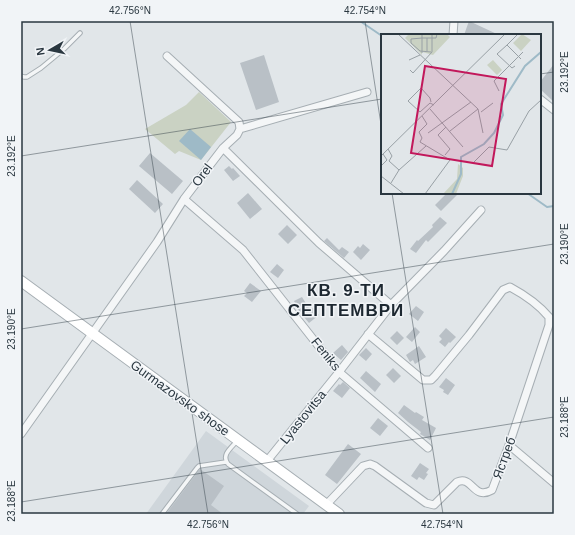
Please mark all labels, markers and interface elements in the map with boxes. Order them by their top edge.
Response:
text: 42.756°N [109,5,151,16]
text: 42.754°N [344,5,386,16]
north arrow [30,30,70,70]
inset map [381,34,541,194]
text: N [34,47,47,56]
text: 23.192°E [559,51,570,93]
text: 23.192°E [6,135,17,177]
street label: Orel [189,161,215,189]
text: 23.190°E [559,223,570,265]
district label: КВ. 9-ТИ СЕПТЕМВРИ [288,281,404,320]
text: 23.190°E [6,308,17,350]
street label: Feniks [308,334,344,374]
street label: Gurmazovsko shose [128,357,232,439]
street label: Lyastovitsa [277,387,330,447]
text: 23.188°E [559,396,570,438]
street label: Ястреб [489,435,519,481]
text: 23.188°E [6,480,17,522]
text: 42.756°N [187,519,229,530]
text: 42.754°N [421,519,463,530]

